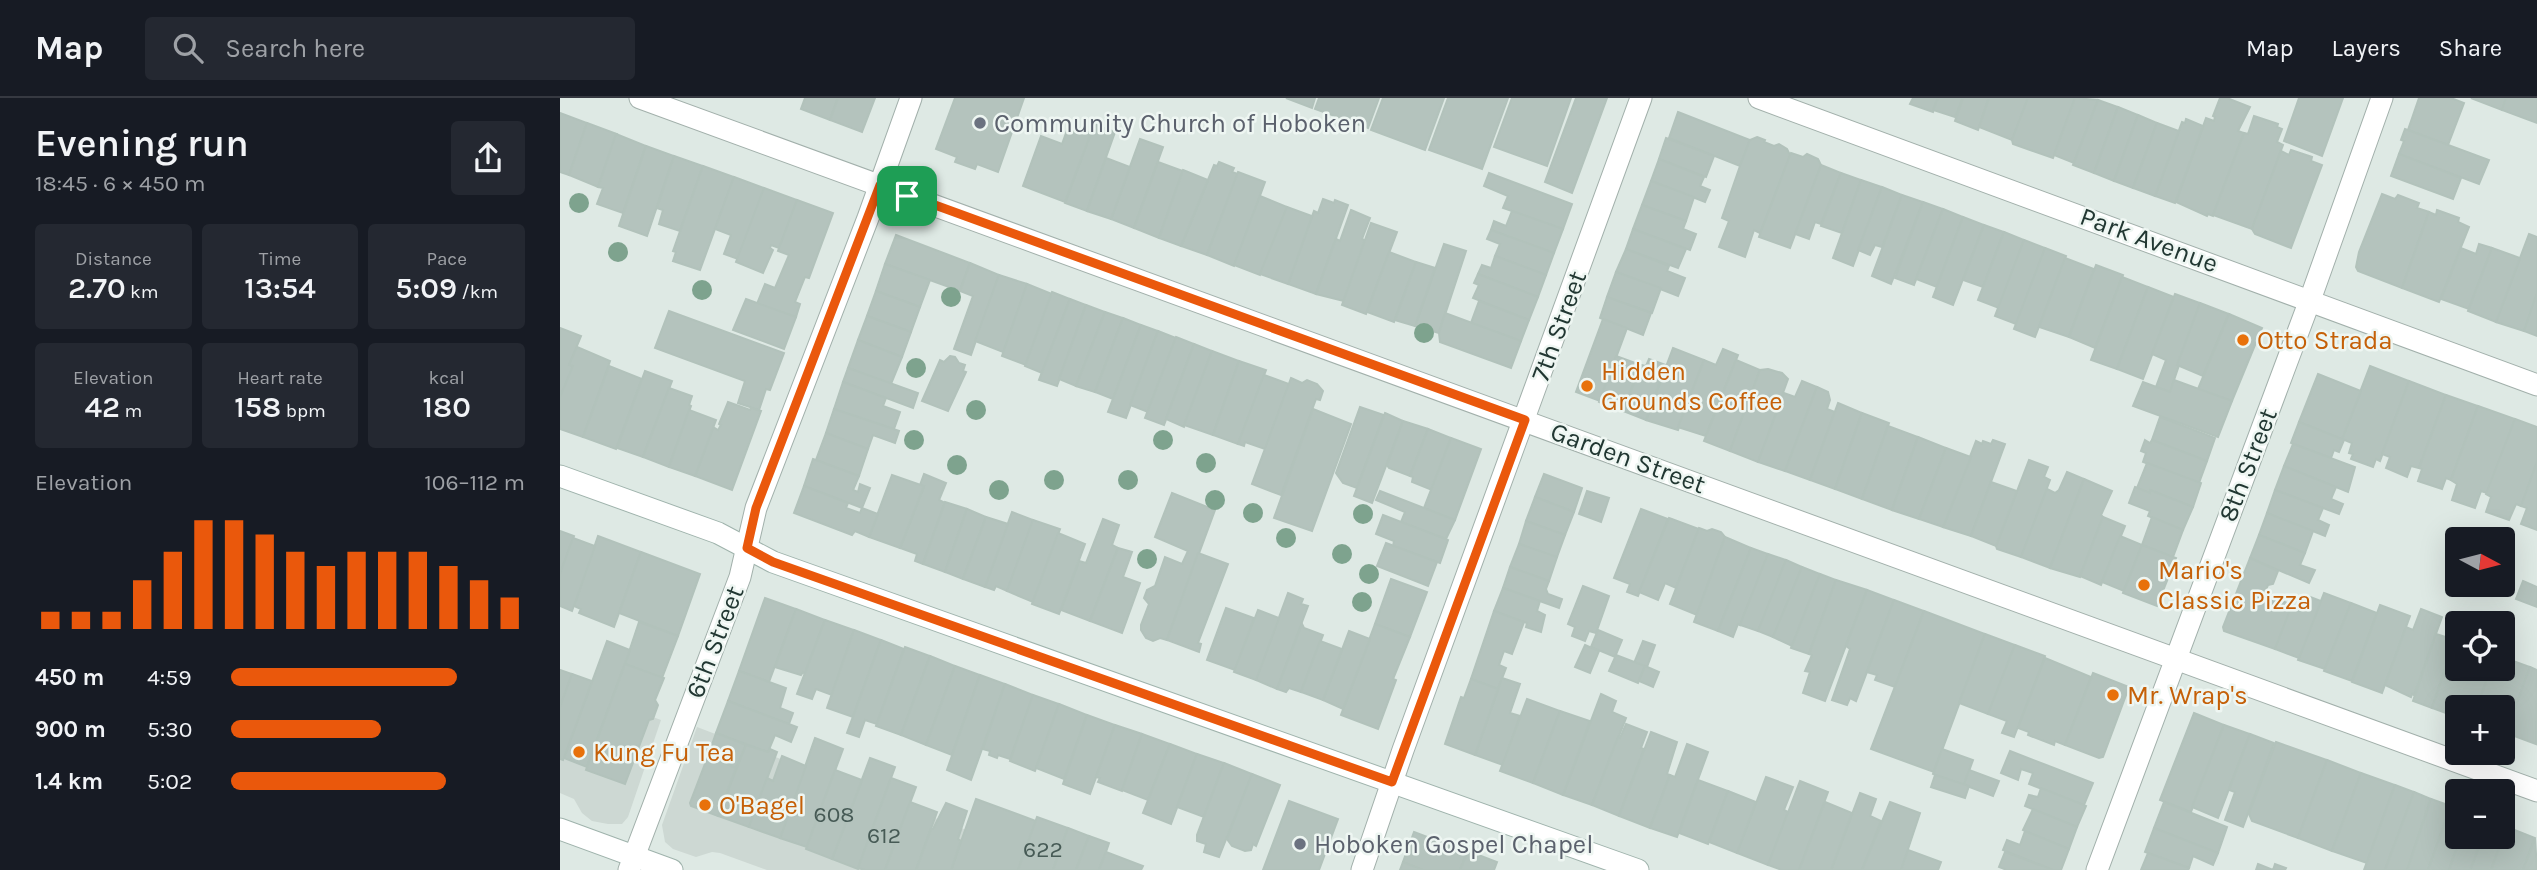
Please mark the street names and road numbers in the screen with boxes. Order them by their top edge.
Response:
street label: Park Avenue [2076,201,2222,279]
street label: 7th Street [1525,266,1593,385]
street label: 8th Street [2212,404,2284,526]
street label: Garden Street [1546,416,1710,500]
street label: 6th Street [679,581,751,703]

